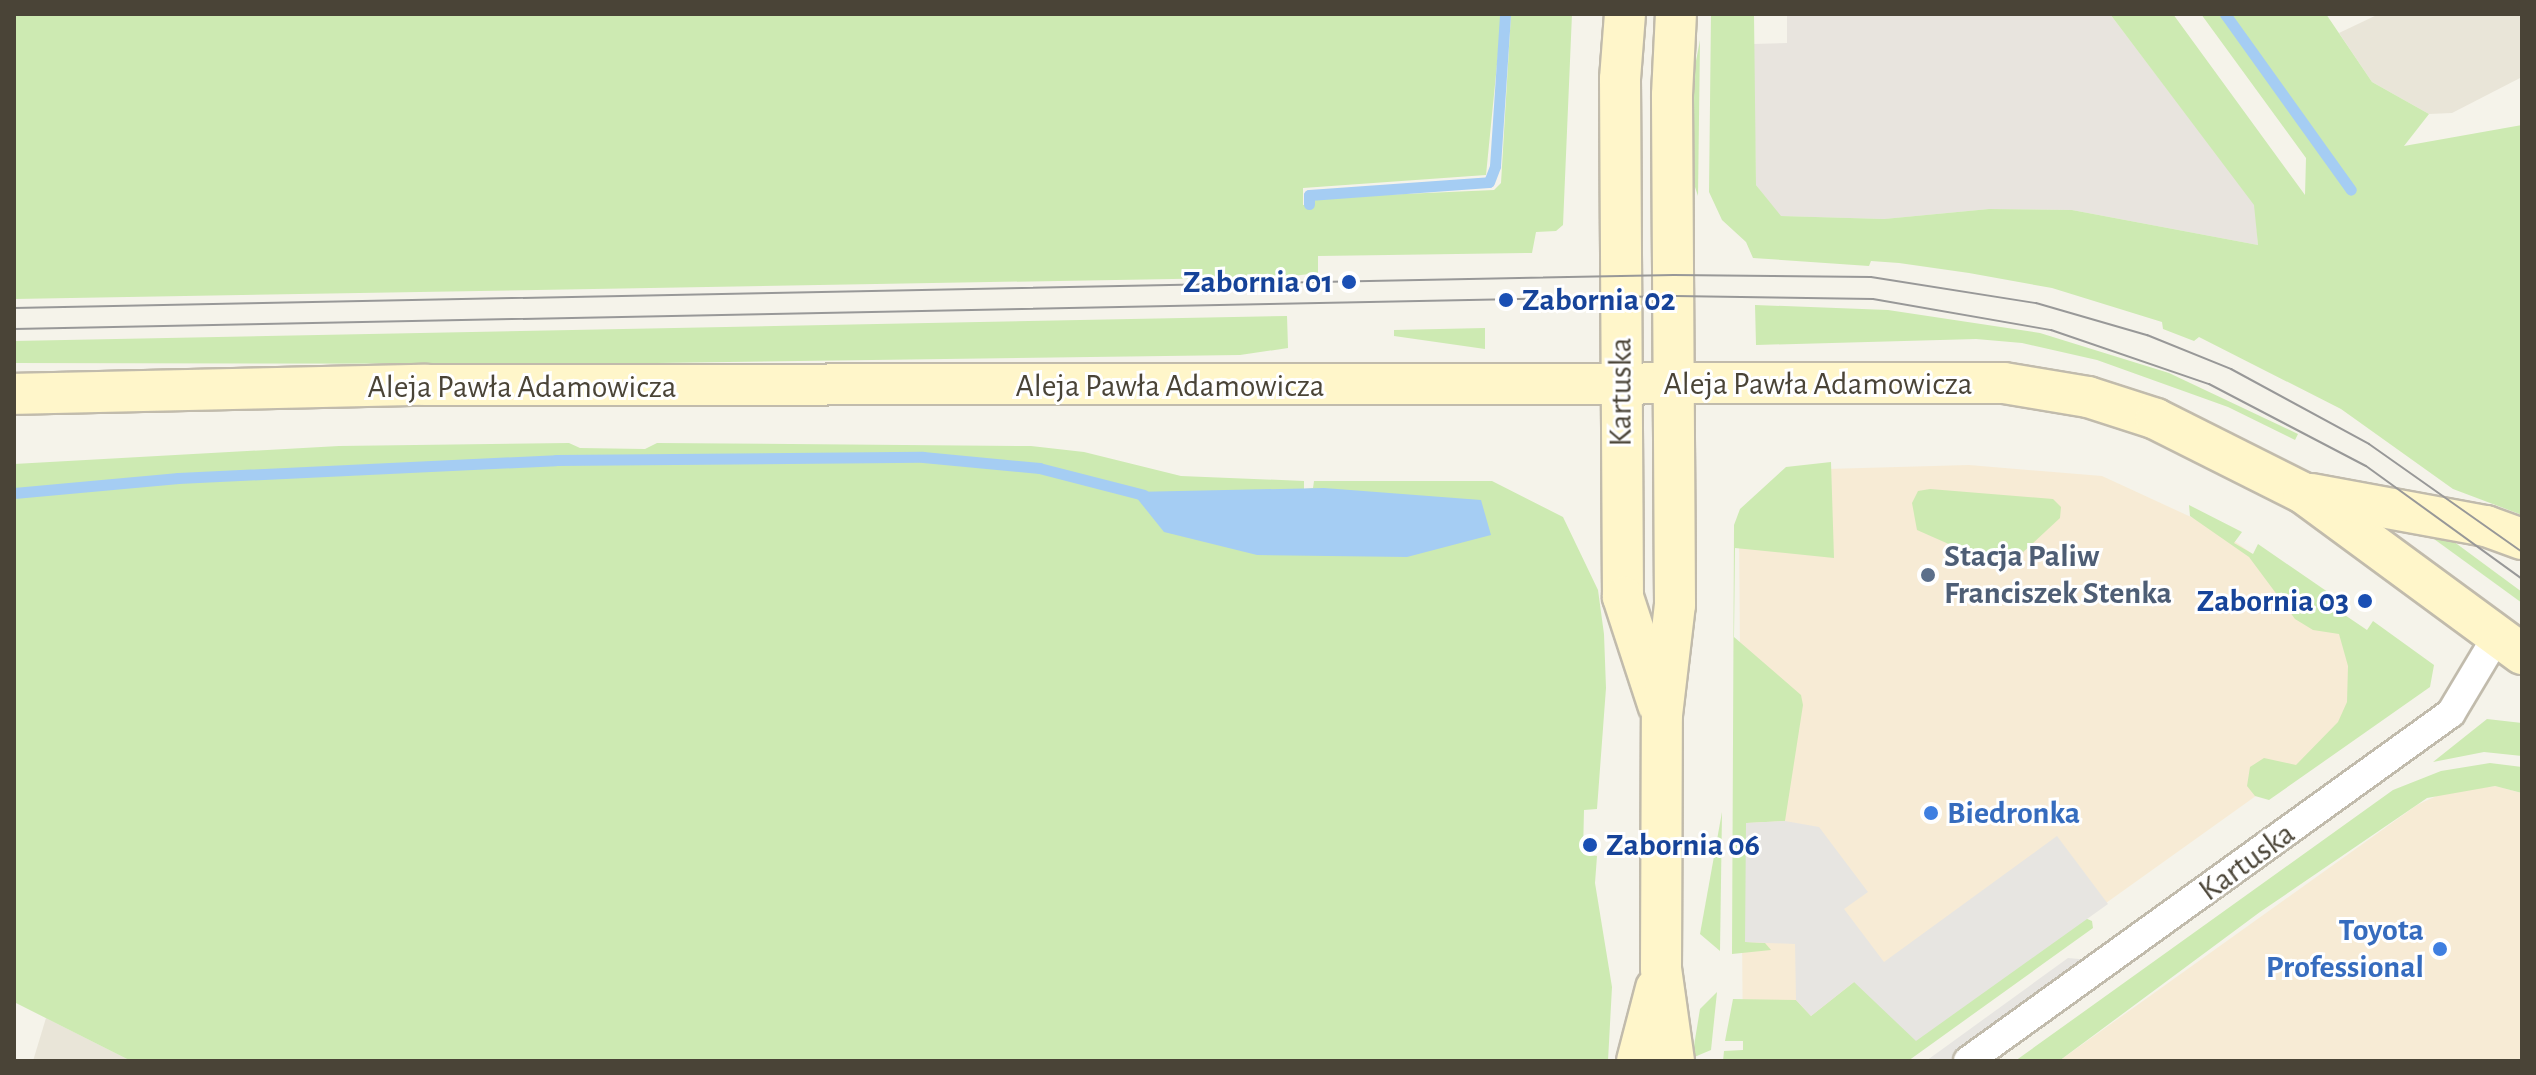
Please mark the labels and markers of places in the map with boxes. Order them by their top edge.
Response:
place label: Zabornia 01 [1183,263,1333,301]
marker: Zabornia 01 [1340,273,1358,291]
place label: Zabornia 02 [1522,281,1676,319]
marker: Zabornia 02 [1497,291,1515,309]
place label: Stacja Paliw Franciszek Stenka [1944,538,2172,613]
marker: Stacja Paliw Franciszek Stenka [1919,566,1937,584]
place label: Zabornia 03 [2197,582,2349,620]
marker: Zabornia 03 [2356,592,2374,610]
place label: Biedronka [1947,794,2080,832]
marker: Biedronka [1922,804,1940,822]
place label: Zabornia 06 [1606,826,1760,864]
marker: Zabornia 06 [1581,836,1599,854]
place label: Toyota Professional [2266,912,2424,987]
marker: Toyota Professional [2431,940,2449,958]

